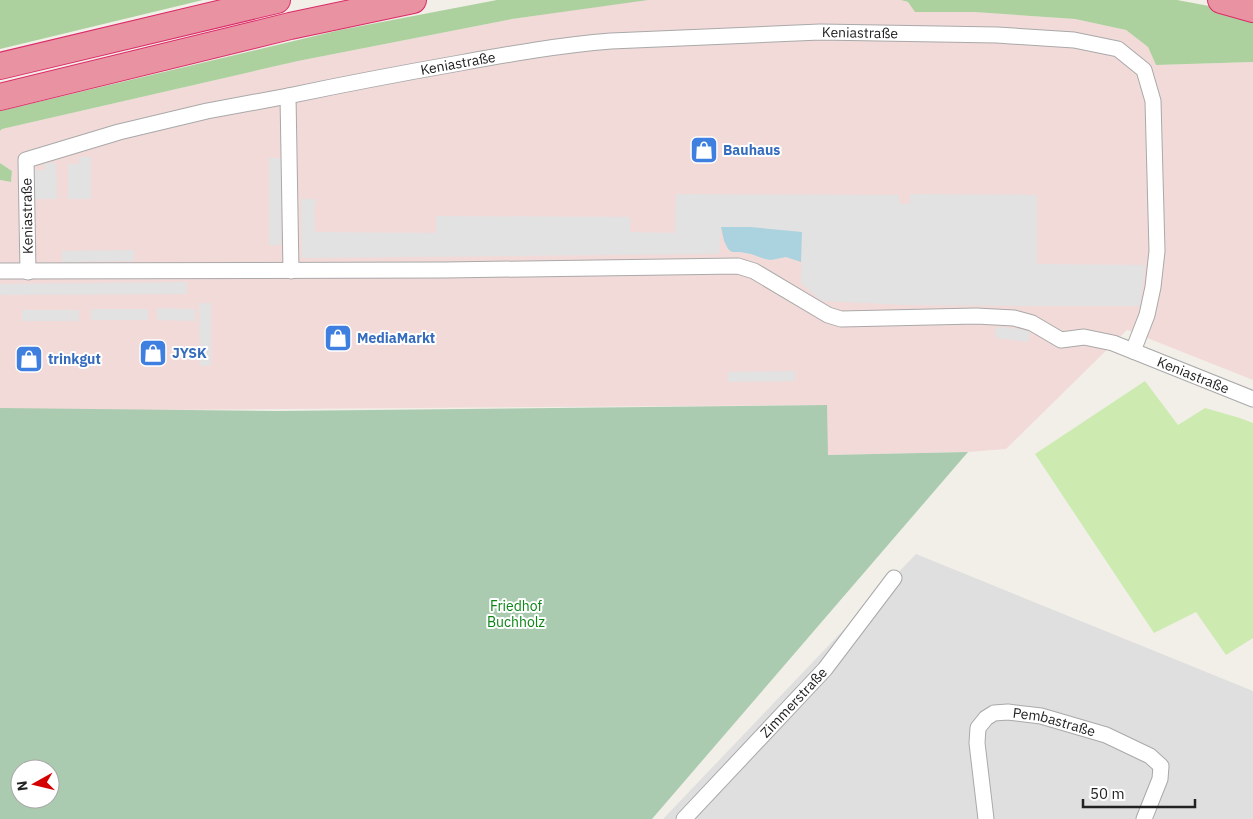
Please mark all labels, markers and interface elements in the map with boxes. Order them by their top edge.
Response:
street label: Keniastraße [822,23,898,42]
street label: Keniastraße [419,48,497,79]
shop icon: Bauhaus [689,135,719,165]
place label: Bauhaus [723,141,780,159]
street label: Keniastraße [17,178,37,254]
shop icon: MediaMarkt [323,323,353,353]
place label: MediaMarkt [357,329,435,347]
shop icon: JYSK [138,338,168,368]
shop icon: trinkgut [14,344,44,374]
place label: JYSK [172,344,207,362]
place label: trinkgut [48,350,101,368]
street label: Keniastraße [1155,353,1232,398]
park label: Friedhof Buchholz [487,597,546,631]
street label: Zimmerstraße [756,663,831,741]
street label: Pembastraße [1012,704,1098,741]
north arrow [10,759,60,809]
scale bar [1083,776,1196,808]
text: N [13,780,32,792]
text: 50 m [1090,784,1125,803]

